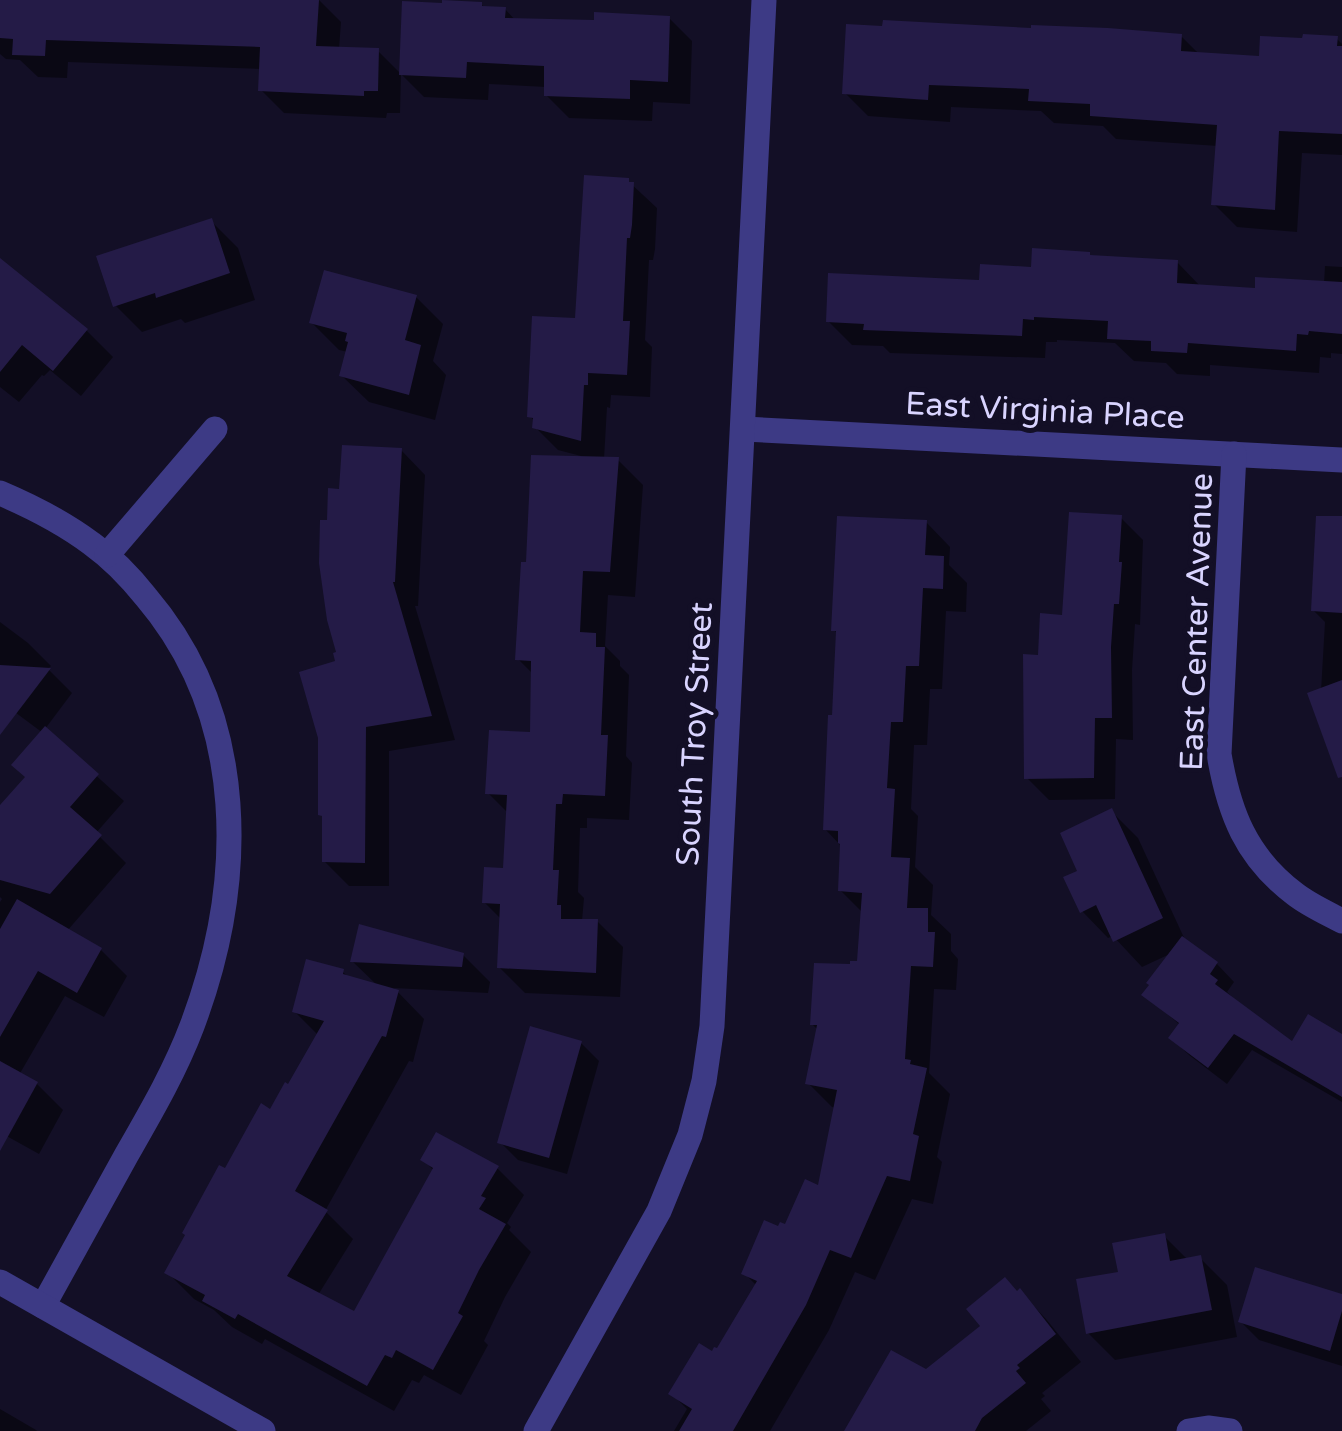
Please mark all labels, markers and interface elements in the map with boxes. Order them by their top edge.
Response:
street label: East Virginia Place [904,385,1186,437]
street label: East Center Avenue [1173,472,1221,772]
street label: South Troy Street [669,601,721,867]

